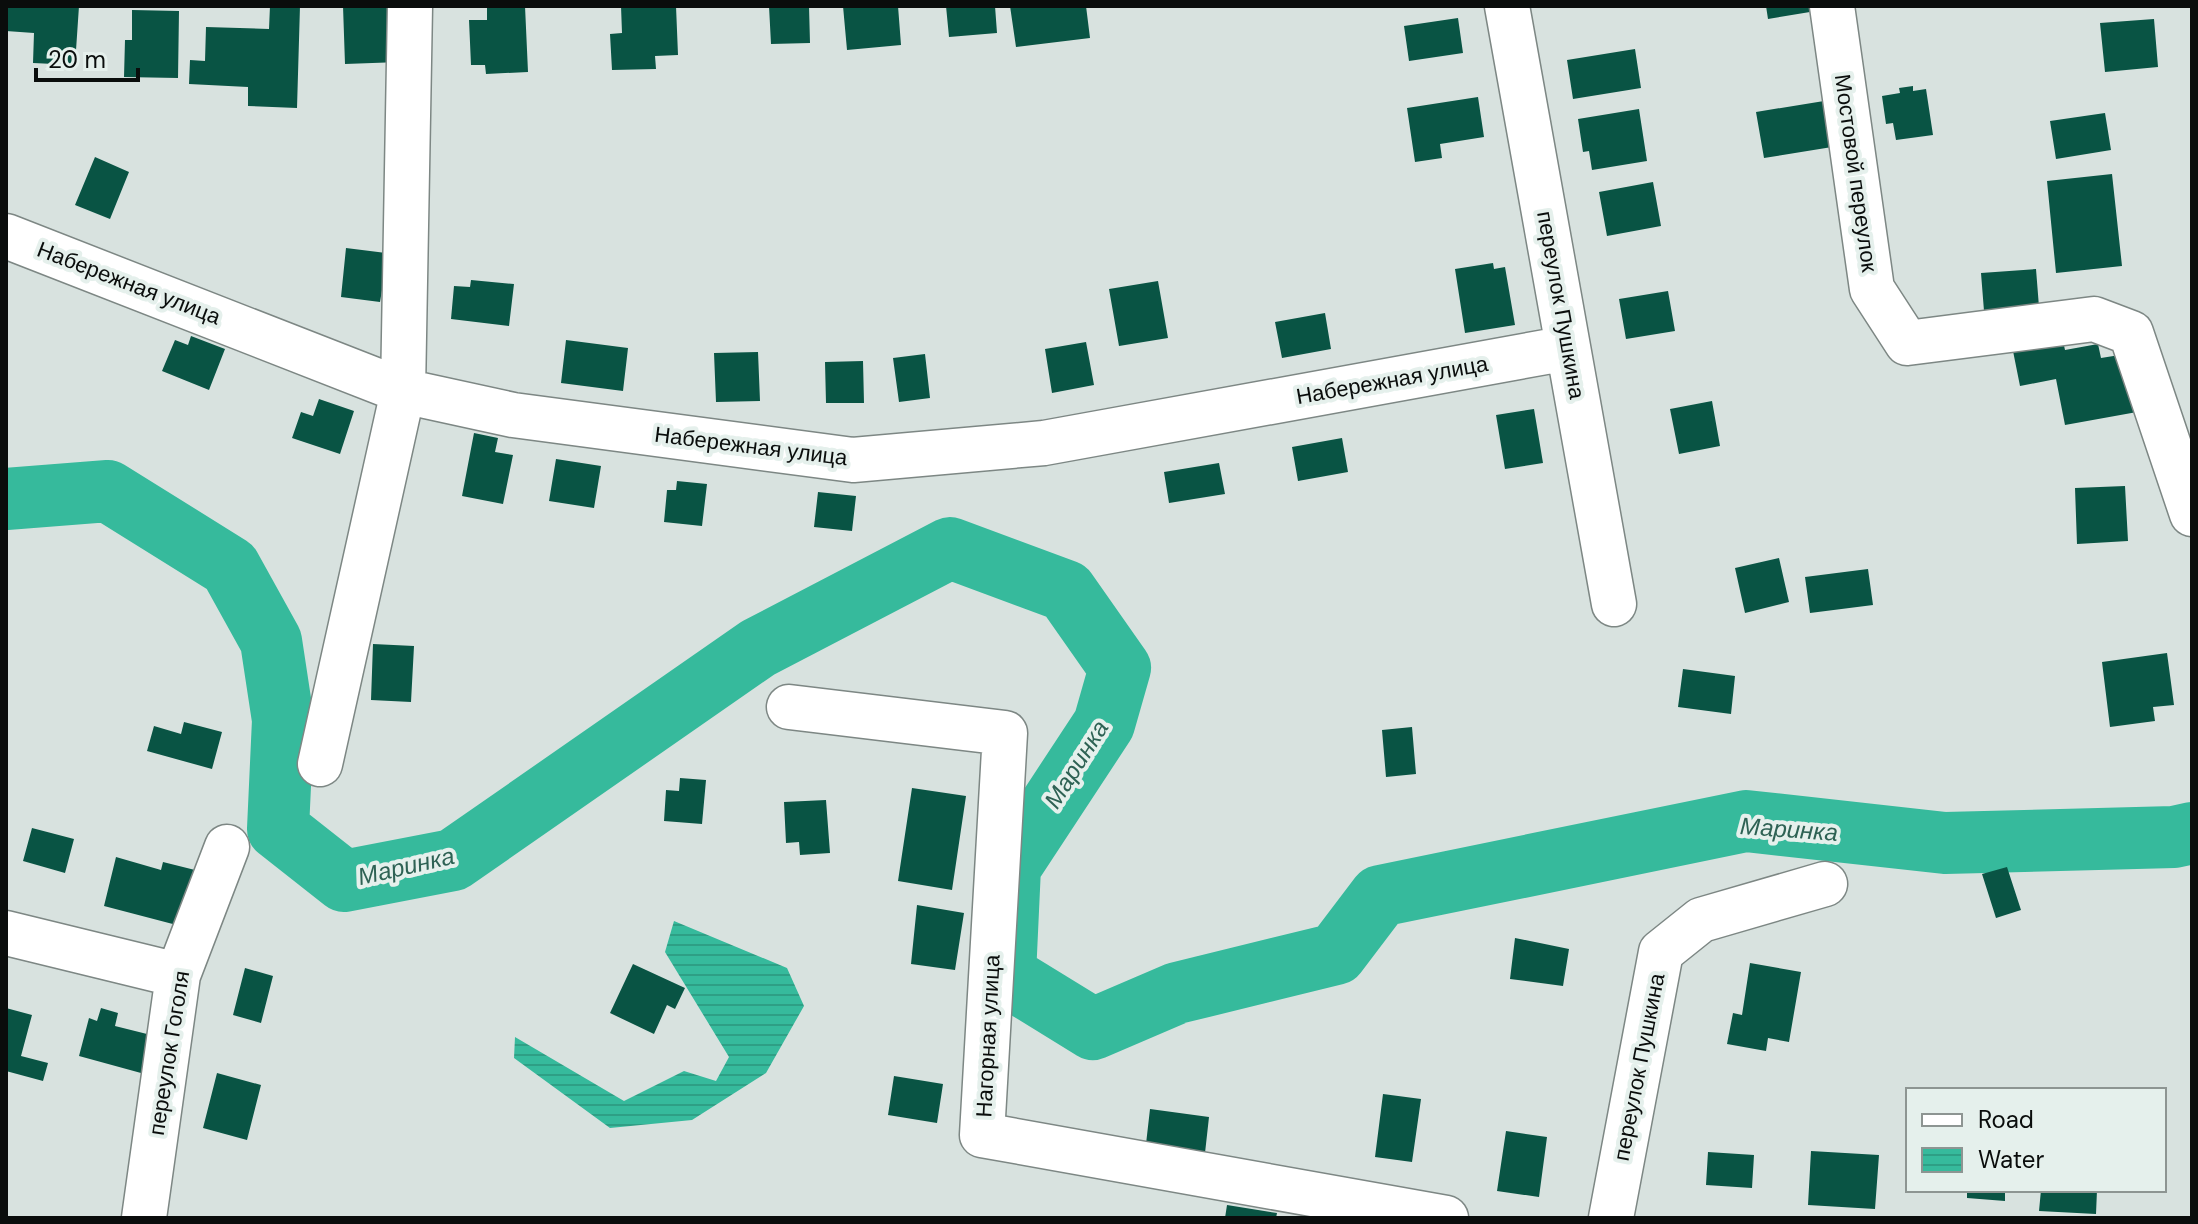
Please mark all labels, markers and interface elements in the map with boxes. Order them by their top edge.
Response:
scale bar [36,32,138,82]
text: 20 m [48,44,106,75]
street label: Мостовой переулок [1828,72,1884,274]
street label: переулок Пушкина [1530,209,1592,402]
street label: Набережная улица [33,235,226,332]
street label: Набережная улица [1294,349,1491,411]
street label: Набережная улица [653,420,850,472]
water label: Маринка [1037,714,1115,814]
water label: Маринка [1739,810,1839,848]
water label: Маринка [355,840,457,892]
street label: Нагорная улица [969,953,1007,1118]
street label: переулок Гоголя [142,969,196,1137]
street label: переулок Пушкина [1607,970,1672,1163]
legend [1906,1088,2166,1192]
text: Road [1978,1104,2034,1135]
text: Water [1978,1144,2044,1175]

